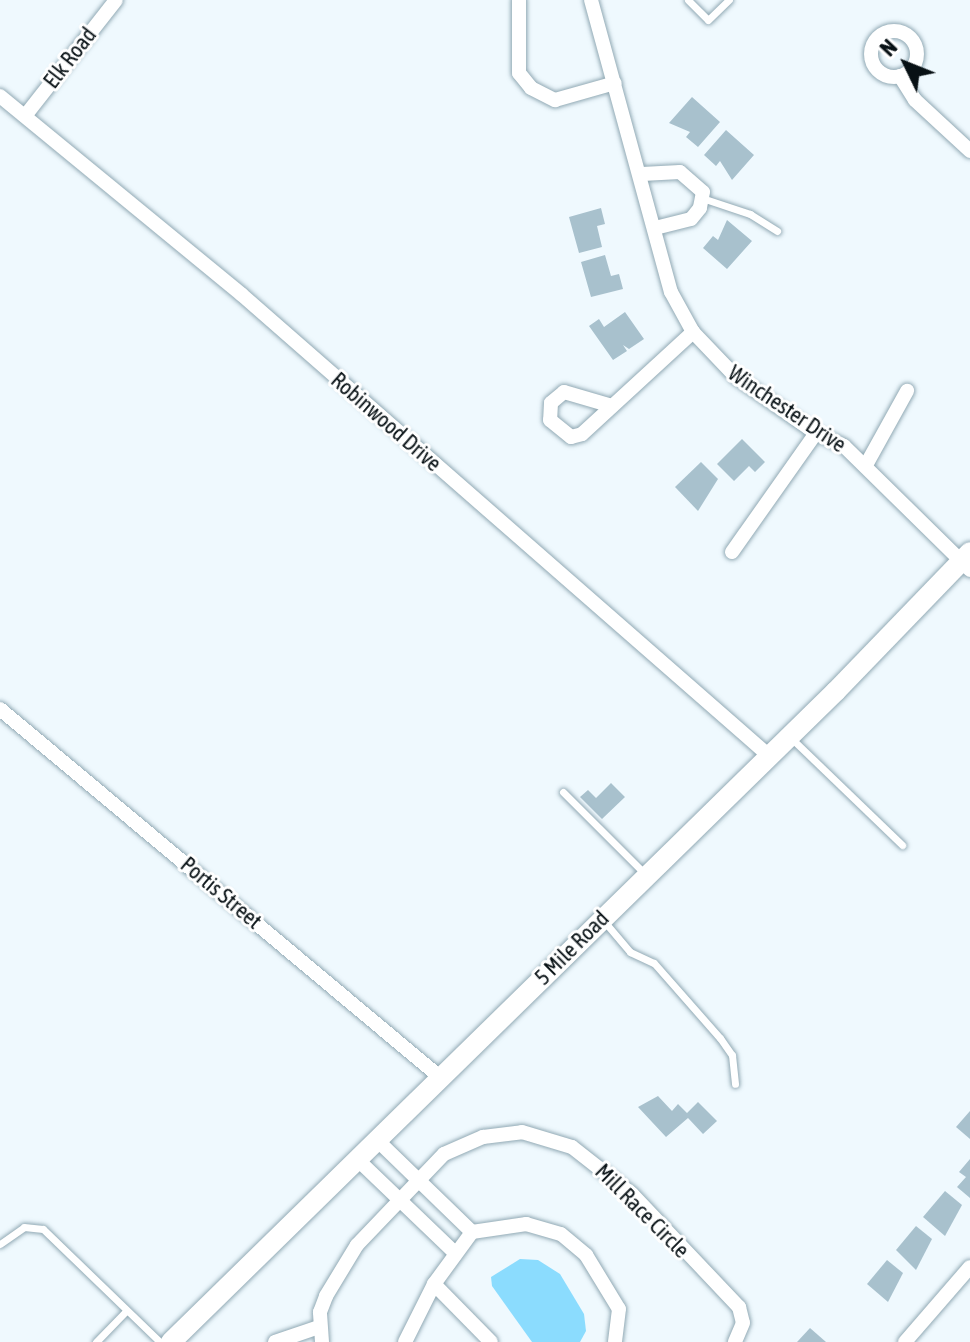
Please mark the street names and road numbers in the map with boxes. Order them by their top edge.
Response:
street label: Elk Road [38,22,102,94]
street label: Winchester Drive [723,360,851,458]
street label: Robinwood Drive [326,367,446,477]
street label: Portis Street [175,852,267,934]
street label: 5 Mile Road [530,906,614,990]
street label: Mill Race Circle [590,1159,694,1263]

